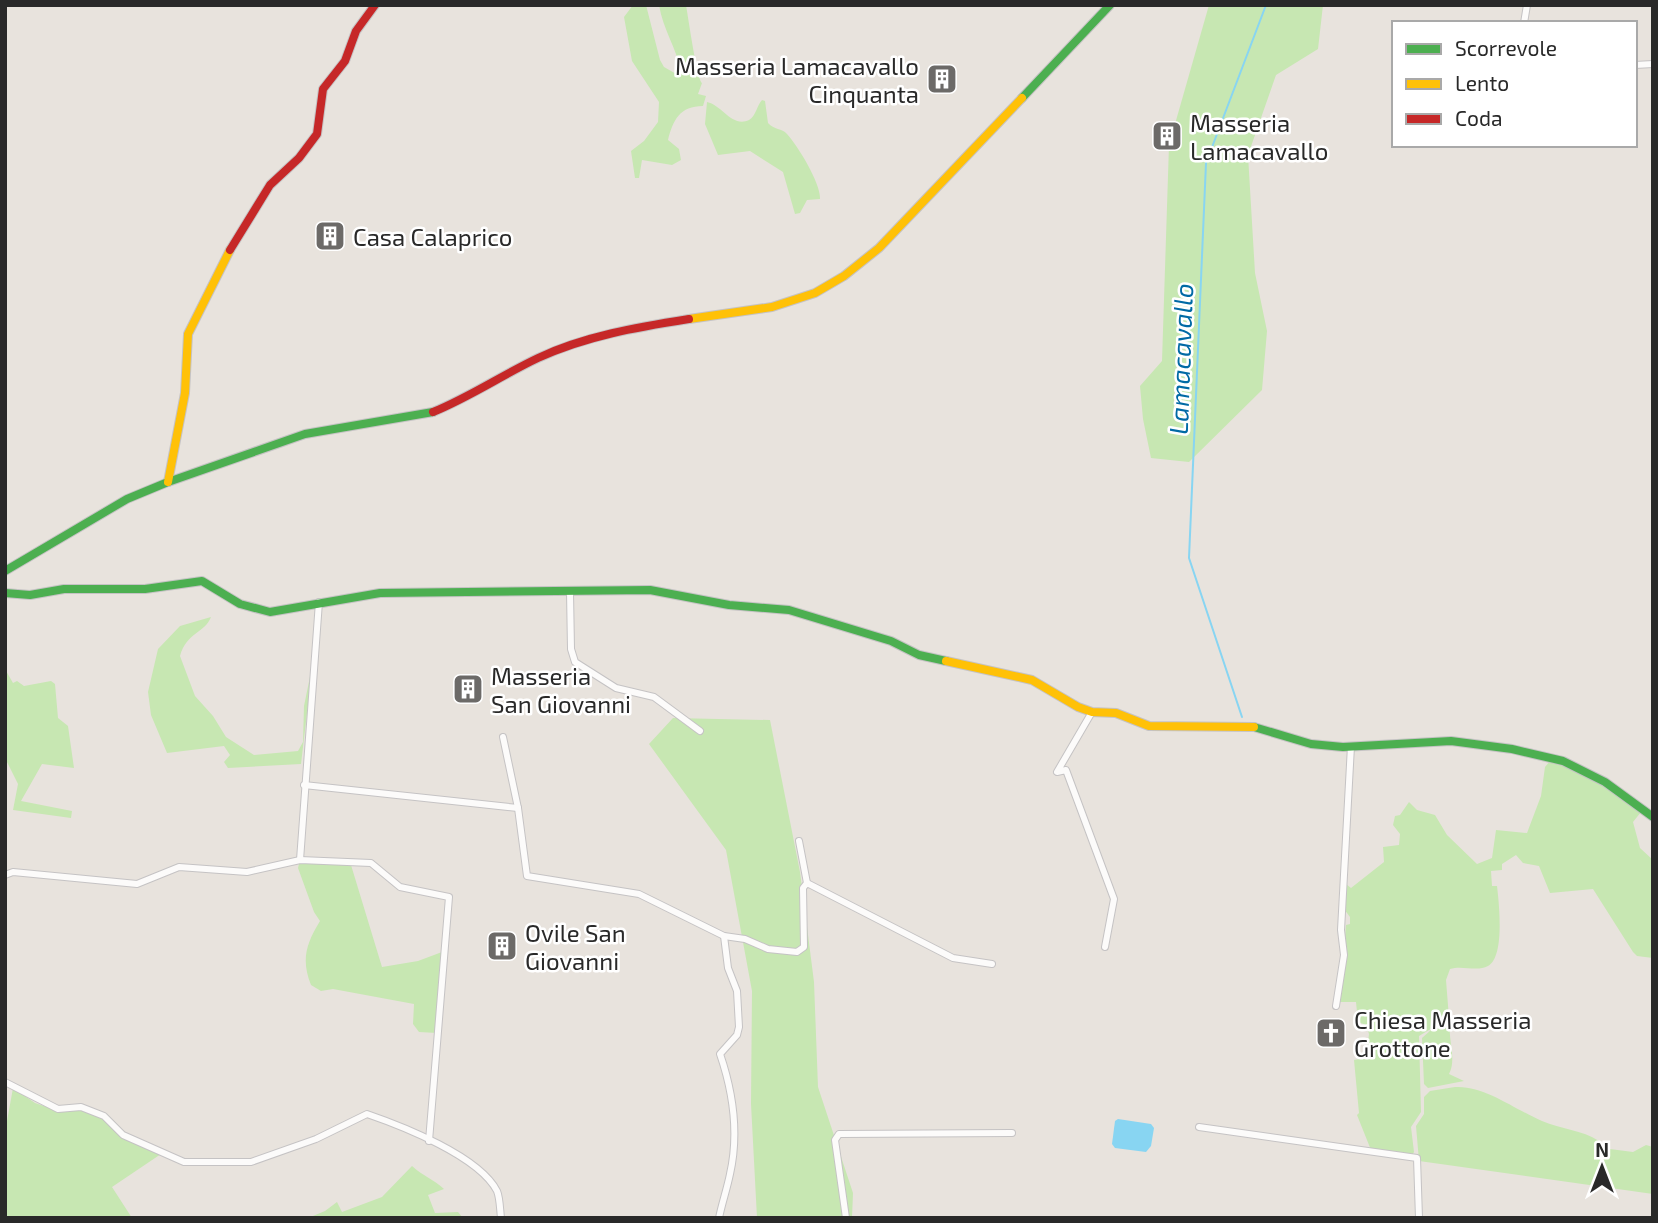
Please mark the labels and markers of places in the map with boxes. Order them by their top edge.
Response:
place label: Masseria Lamacavallo Cinquanta [675,51,919,108]
building icon: Masseria Lamacavallo Cinquanta [925,62,959,96]
place label: Masseria Lamacavallo [1190,108,1328,165]
building icon: Masseria Lamacavallo [1150,119,1184,153]
building icon: Casa Calaprico [313,219,347,253]
place label: Casa Calaprico [353,222,512,251]
place label: Masseria San Giovanni [491,661,631,718]
building icon: Masseria San Giovanni [451,672,485,706]
place label: Ovile San Giovanni [525,918,626,975]
building icon: Ovile San Giovanni [485,929,519,963]
place label: Chiesa Masseria Grottone [1354,1005,1531,1062]
church icon: Chiesa Masseria Grottone [1314,1016,1348,1050]

